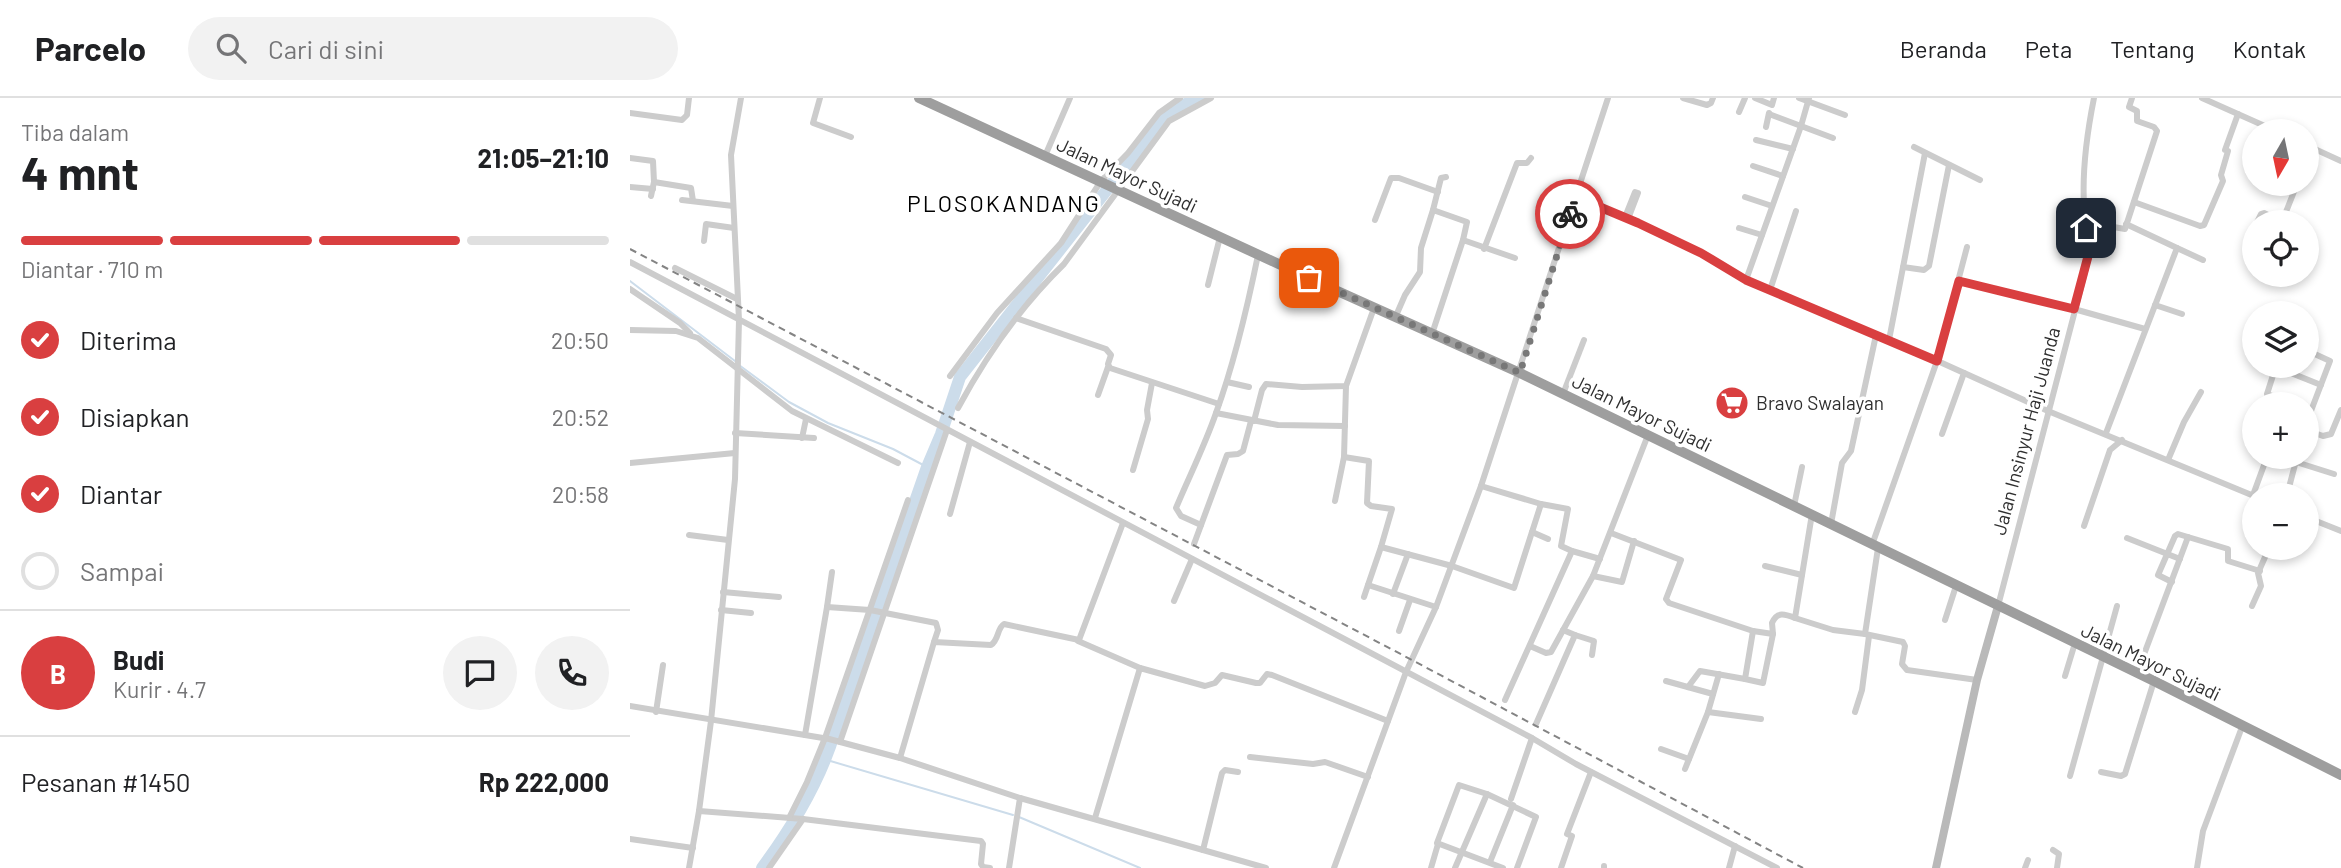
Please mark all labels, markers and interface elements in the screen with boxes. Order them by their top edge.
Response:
search box [188,17,678,80]
text: Parcelo [35,28,146,68]
icon: search [212,29,250,67]
text: Cari di sini [268,33,384,64]
text: Beranda [1900,34,1987,63]
text: Peta [2025,34,2072,63]
text: Tentang [2110,34,2195,63]
text: Kontak [2233,34,2306,63]
text: Tiba dalam [21,118,129,146]
north arrow [2242,119,2319,196]
map controls [2242,119,2319,560]
street label: Jalan Mayor Sujadi [1053,132,1201,217]
text: 21:05–21:10 [478,142,609,173]
text: 4 mnt [21,144,139,199]
courier [1535,179,1605,249]
district label: PLOSOKANDANG [907,189,1101,217]
icon: bike [1551,195,1589,233]
pin [2056,198,2116,258]
icon: home [2067,209,2105,247]
button: locate [2242,210,2319,287]
pin [1279,248,1339,308]
text: Diantar · 710 m [21,255,163,283]
icon: bag [1290,259,1328,297]
button: layers [2242,301,2319,378]
icon: check [21,321,59,359]
text: Diterima [80,324,177,355]
street label: Jalan Insinyur Haji Juanda [1987,324,2064,537]
text: 20:50 [551,326,609,354]
street label: Jalan Mayor Sujadi [1569,369,1716,456]
supermarket icon: Bravo Swalayan [1713,384,1751,422]
place label: Bravo Swalayan [1756,391,1884,414]
button: + [2242,392,2319,469]
icon: check [21,398,59,436]
text: Disiapkan [80,401,190,432]
text: 20:52 [552,403,609,431]
icon: check [21,475,59,513]
text: Diantar [80,478,162,509]
text: 20:58 [552,480,609,508]
button: − [2242,483,2319,560]
text: Sampai [80,555,164,586]
street label: Jalan Mayor Sujadi [2078,618,2225,705]
button: chat [443,636,517,710]
button: phone [535,636,609,710]
text: Budi [113,644,164,675]
text: B [50,658,66,689]
text: Kurir · 4.7 [113,675,206,703]
text: Pesanan #1450 [21,766,190,797]
text: Rp 222,000 [479,766,609,797]

